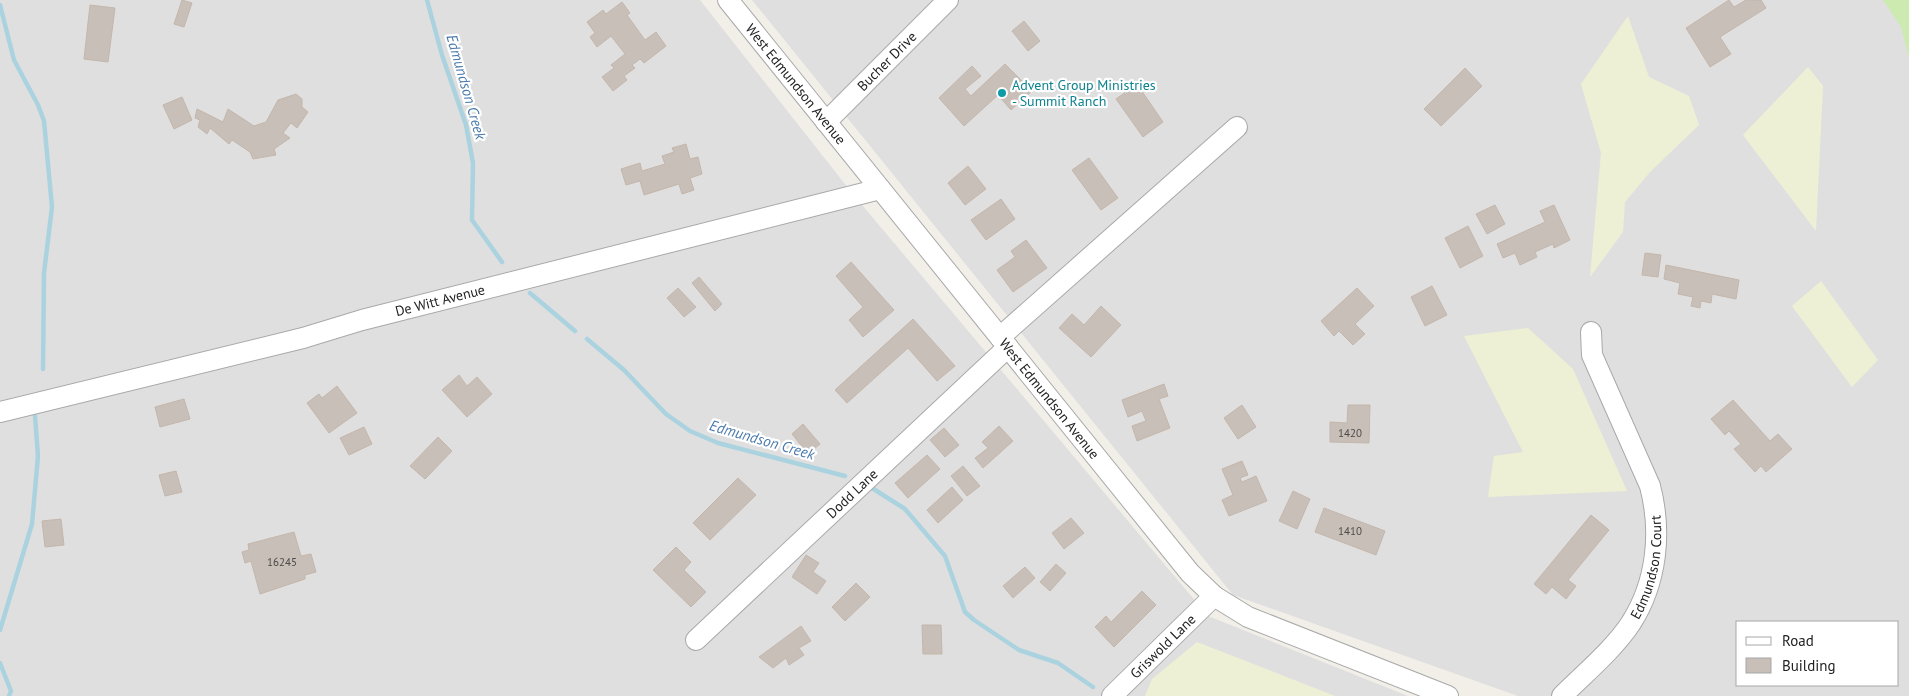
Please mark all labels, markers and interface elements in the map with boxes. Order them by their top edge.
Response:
street label: West Edmundson Avenue [742,20,850,148]
street label: Bucher Drive [853,28,920,95]
water label: Edmundson Creek [442,32,491,143]
place label: Advent Group Ministries - Summit Ranch [1012,76,1156,110]
marker: Advent Group Ministries - Summit Ranch [996,87,1008,99]
street label: De Witt Avenue [393,280,487,320]
street label: West Edmundson Avenue [995,335,1103,463]
water label: Edmundson Creek [707,415,818,464]
house number: 1420 [1338,426,1362,440]
street label: Dodd Lane [822,465,882,522]
street label: Edmundson Court [1626,514,1665,622]
house number: 1410 [1338,524,1362,538]
house number: 16245 [267,555,297,569]
street label: Griswold Lane [1126,610,1199,682]
legend [1736,621,1899,686]
text: Road [1782,631,1814,650]
text: Building [1782,656,1836,675]

